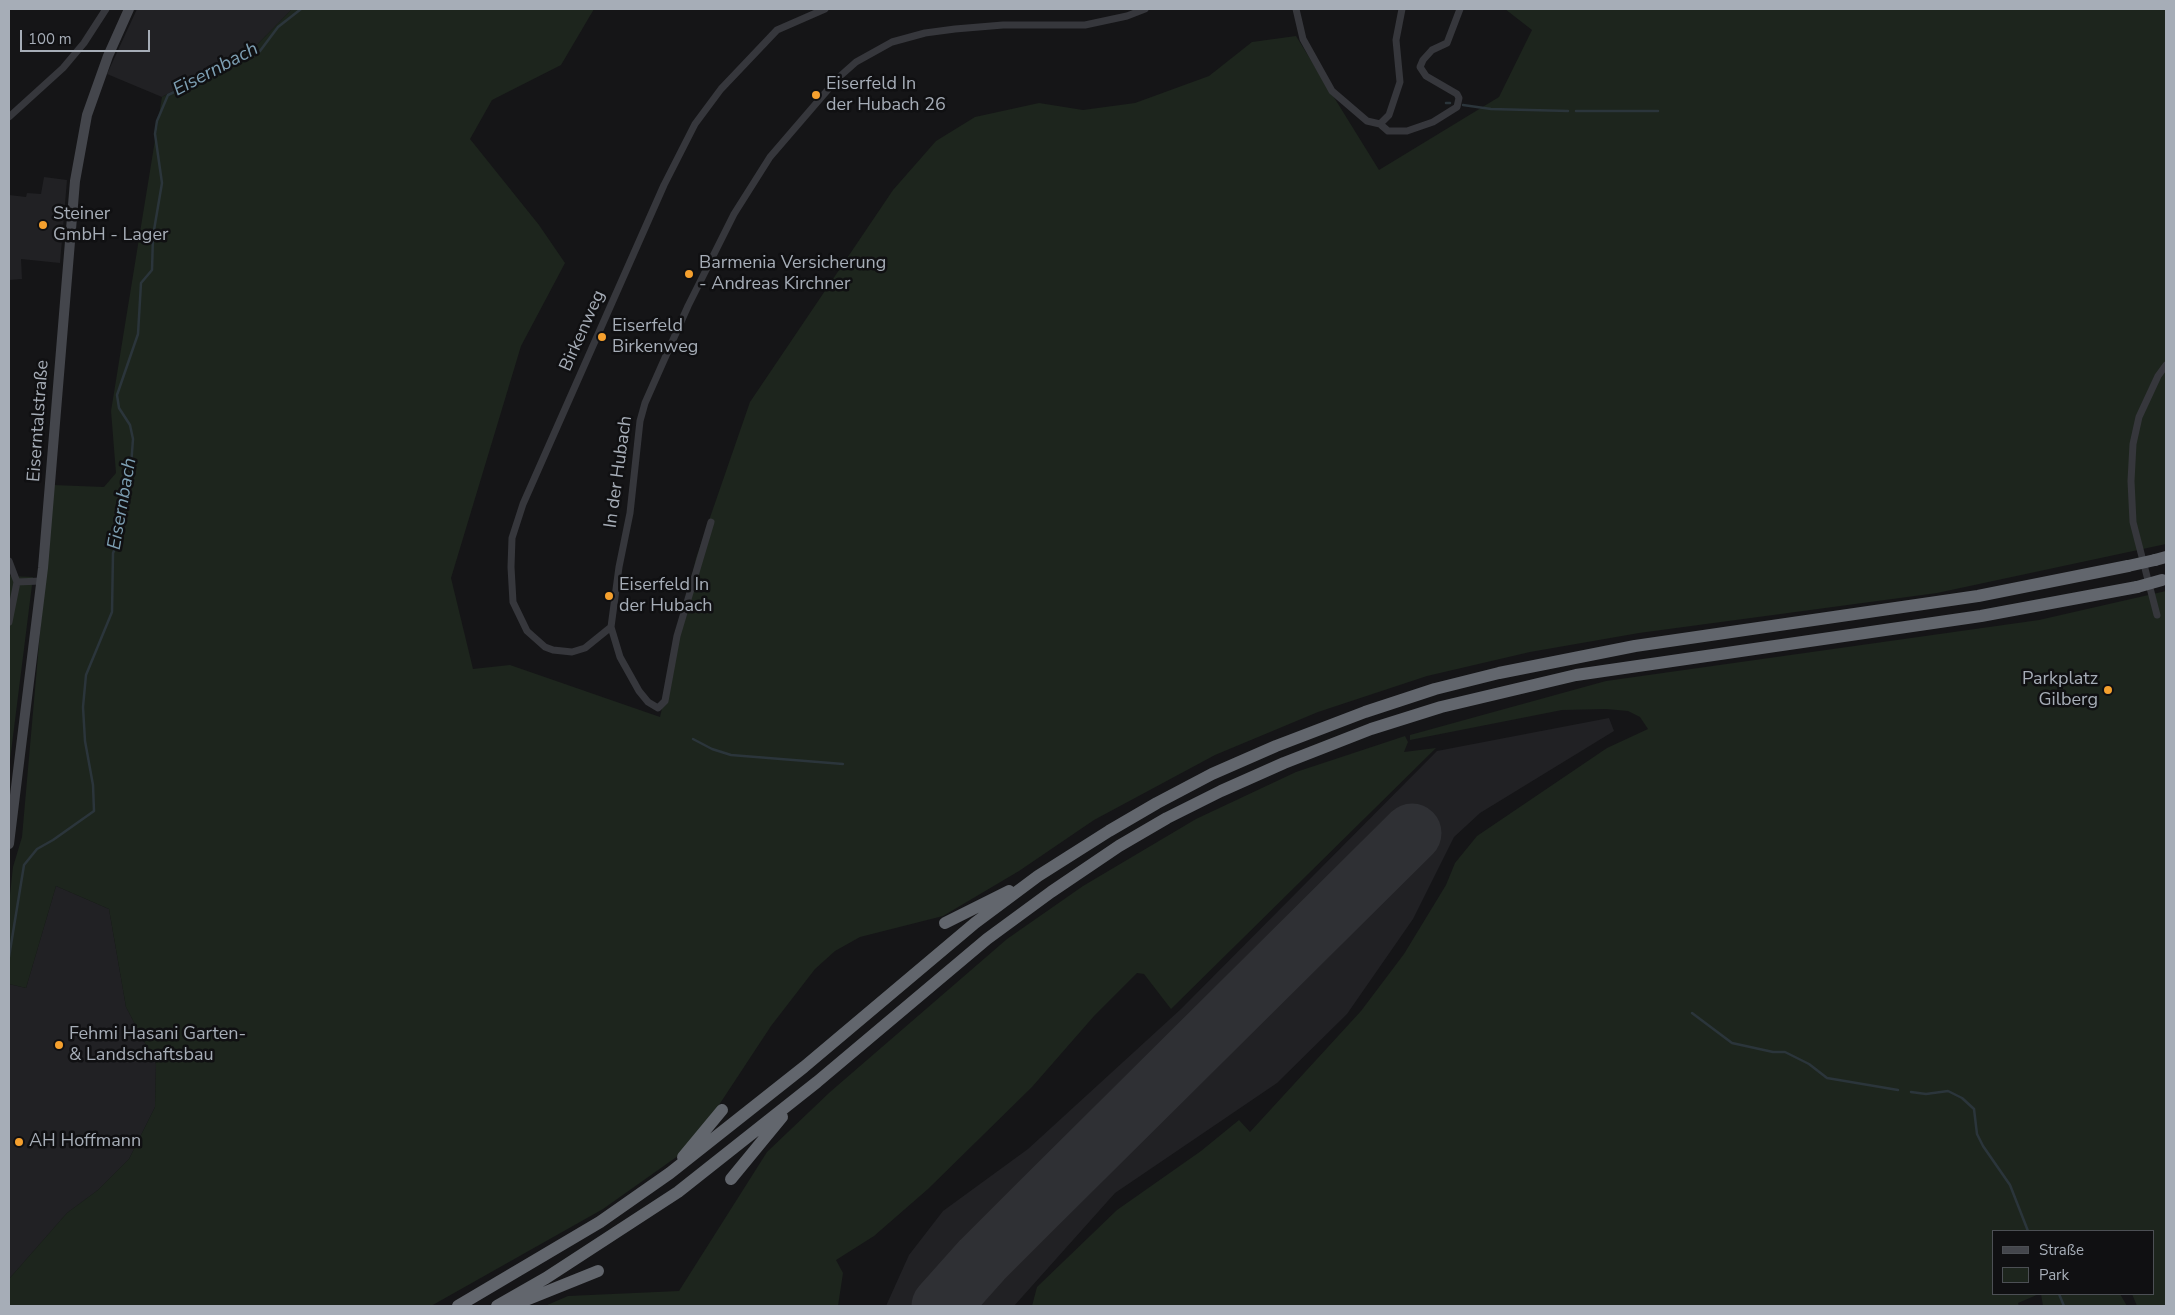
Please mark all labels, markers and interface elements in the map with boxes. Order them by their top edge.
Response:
scale bar [22,20,152,52]
text: 100 m [28,29,72,49]
water label: Eisernbach [170,38,262,102]
place label: Eiserfeld In der Hubach 26 [826,74,946,116]
marker: Eiserfeld In der Hubach 26 [810,89,822,101]
place label: Steiner GmbH - Lager [53,204,168,246]
marker: Steiner GmbH - Lager [37,219,49,231]
place label: Barmenia Versicherung - Andreas Kirchner [699,253,886,296]
marker: Barmenia Versicherung - Andreas Kirchner [683,268,695,280]
street label: Birkenweg [556,287,610,375]
place label: Eiserfeld Birkenweg [612,316,698,358]
marker: Eiserfeld Birkenweg [596,331,608,343]
street label: Eiserntalstraße [24,359,54,483]
street label: In der Hubach [600,415,638,529]
water label: Eisernbach [104,456,142,552]
place label: Eiserfeld In der Hubach [619,575,713,618]
marker: Eiserfeld In der Hubach [603,590,615,602]
place label: Parkplatz Gilberg [2022,669,2098,712]
marker: Parkplatz Gilberg [2102,684,2114,696]
place label: Fehmi Hasani Garten- & Landschaftsbau [69,1024,246,1066]
marker: Fehmi Hasani Garten- & Landschaftsbau [53,1039,65,1051]
place label: AH Hoffmann [29,1131,141,1153]
marker: AH Hoffmann [13,1136,25,1148]
legend [1992,1230,2155,1295]
text: Straße [2039,1240,2084,1260]
text: Park [2039,1265,2069,1285]

